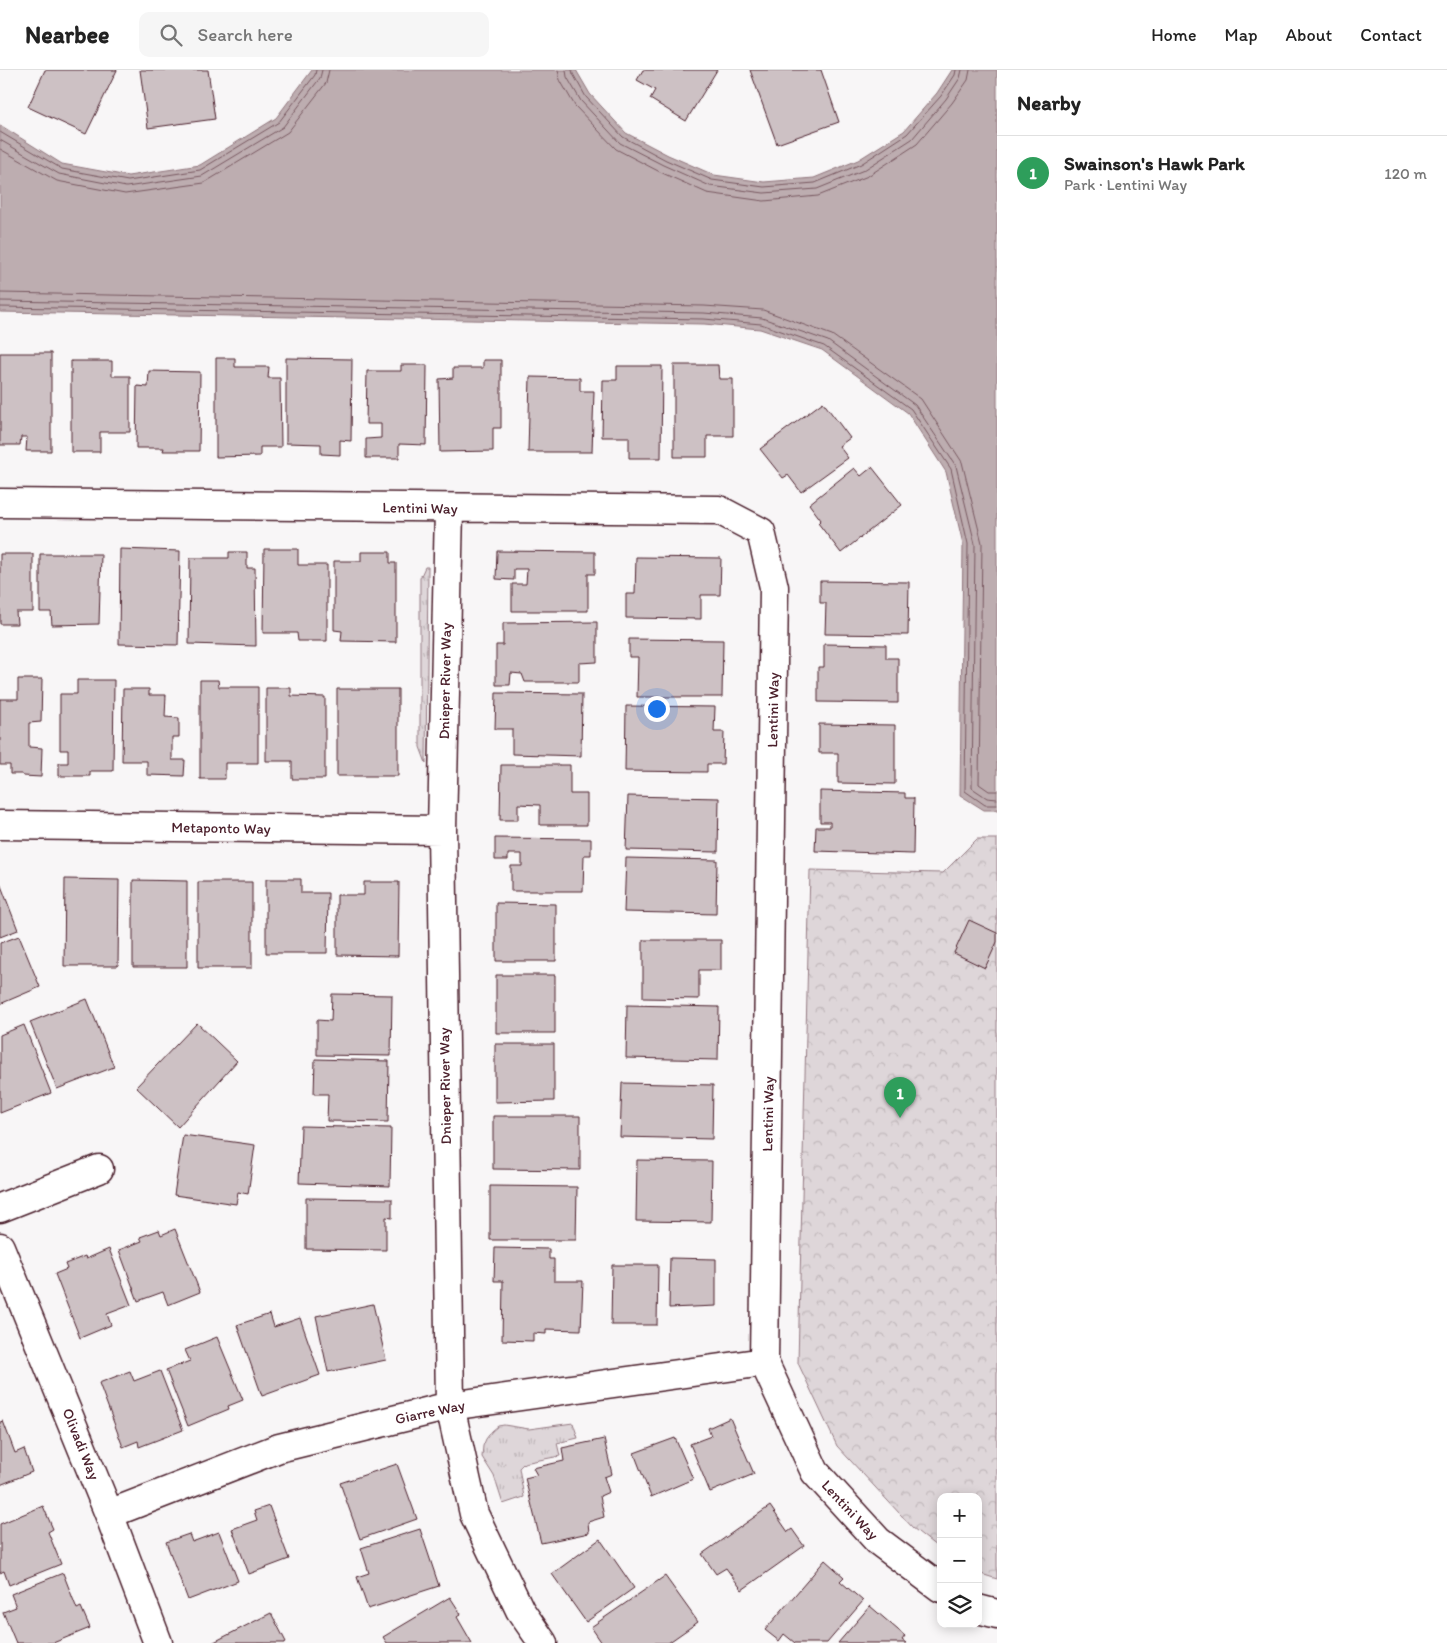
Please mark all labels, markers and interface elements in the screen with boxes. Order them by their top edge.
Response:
search box [139,12,489,57]
text: Nearbee [25,20,109,49]
icon: search [157,21,185,49]
text: Search here [197,23,293,46]
text: Home [1151,24,1197,46]
text: Map [1225,24,1258,46]
text: About [1286,24,1332,46]
text: Contact [1360,24,1422,46]
text: Nearby [1017,90,1081,115]
text: Swainson's Hawk Park [1064,152,1245,175]
text: 1 [1029,164,1037,183]
text: 120 m [1384,164,1427,183]
text: Park · Lentini Way [1064,175,1187,194]
street label: Lentini Way [382,498,458,518]
street label: Dnieper River Way [435,622,455,740]
street label: Lentini Way [763,672,783,748]
your location [644,696,670,722]
street label: Metaponto Way [171,818,271,838]
street label: Dnieper River Way [435,1027,455,1145]
street label: Lentini Way [758,1076,778,1152]
pin: 1 [884,1077,916,1118]
street label: Giarre Way [393,1396,467,1428]
street label: Olivadi Way [58,1406,104,1482]
street label: Lentini Way [818,1476,882,1544]
map controls [937,1493,982,1628]
button: + [937,1493,982,1538]
button: − [937,1538,982,1583]
button: layers [937,1583,982,1628]

